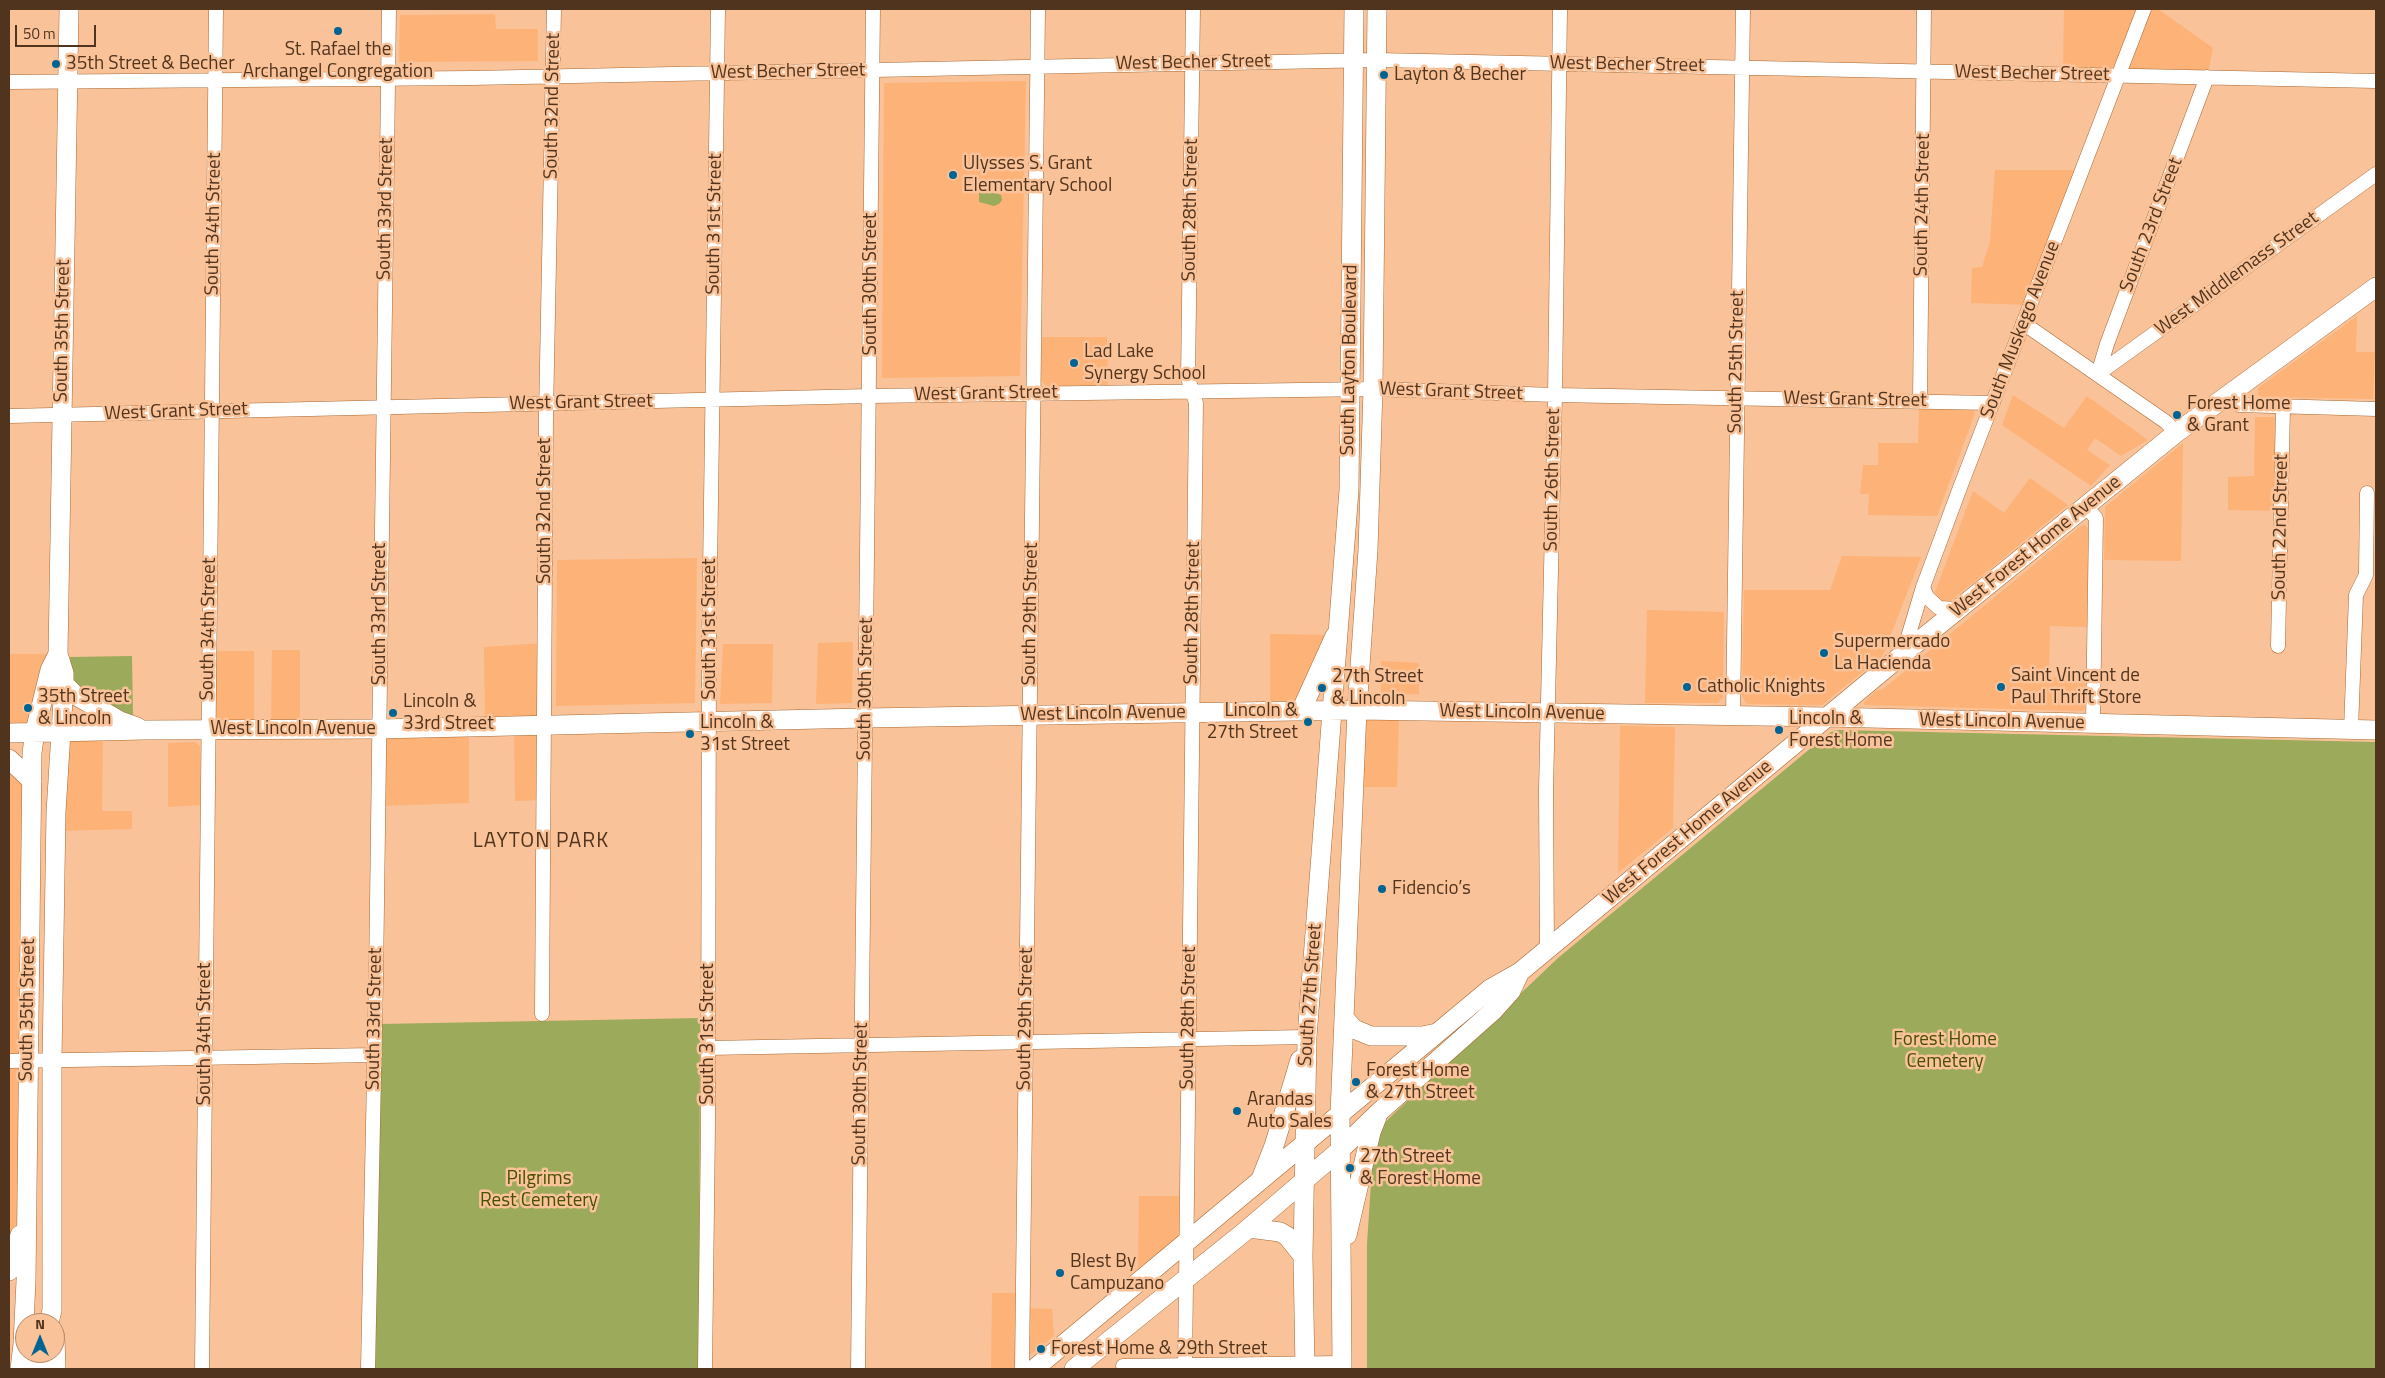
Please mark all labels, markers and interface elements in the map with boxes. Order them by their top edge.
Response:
scale bar [18,15,99,47]
text: 50 m [23,22,56,45]
marker: St. Rafael the Archangel Congregation [332,25,344,37]
street label: South 32nd Street [540,33,566,179]
place label: St. Rafael the Archangel Congregation [243,39,433,83]
street label: West Becher Street [1115,50,1271,76]
street label: West Becher Street [1549,52,1705,78]
place label: 35th Street & Becher [66,53,235,75]
marker: 35th Street & Becher [50,58,62,70]
street label: West Becher Street [710,59,866,85]
street label: West Becher Street [1954,61,2110,87]
place label: Layton & Becher [1394,64,1526,86]
marker: Layton & Becher [1378,69,1390,81]
street label: South 24th Street [1910,133,1936,277]
street label: South 33rd Street [373,138,399,280]
street label: South 28th Street [1178,138,1204,282]
street label: South 34th Street [201,152,227,296]
street label: South 31st Street [702,153,728,295]
place label: Ulysses S. Grant Elementary School [963,153,1112,197]
street label: South 23rd Street [2116,154,2188,296]
marker: Ulysses S. Grant Elementary School [947,169,959,181]
street label: West Middlemass Street [2151,207,2323,341]
street label: South 30th Street [860,213,882,355]
street label: South Muskego Avenue [1977,238,2065,422]
street label: South 35th Street [50,259,76,403]
street label: South Layton Boulevard [1337,264,1363,456]
street label: South 25th Street [1724,290,1750,434]
place label: Lad Lake Synergy School [1084,341,1206,385]
marker: Lad Lake Synergy School [1068,357,1080,369]
street label: West Grant Street [1379,378,1523,406]
street label: West Grant Street [914,381,1058,407]
street label: West Grant Street [1783,387,1927,413]
street label: West Grant Street [509,390,653,416]
place label: Forest Home & Grant [2187,393,2291,437]
street label: West Grant Street [104,398,248,426]
street label: South 26th Street [1540,408,1566,552]
marker: Forest Home & Grant [2171,409,2183,421]
street label: South 32nd Street [534,438,556,584]
street label: South 22nd Street [2268,454,2294,600]
street label: West Forest Home Avenue [1946,471,2126,623]
street label: South 28th Street [1180,541,1206,685]
street label: South 29th Street [1018,542,1044,686]
street label: South 33rd Street [369,543,391,685]
street label: South 34th Street [196,557,222,701]
street label: South 31st Street [699,558,721,700]
street label: South 30th Street [853,617,879,761]
place label: Supermercado La Hacienda [1834,631,1950,675]
marker: Supermercado La Hacienda [1818,647,1830,659]
place label: Saint Vincent de Paul Thrift Store [2011,665,2141,709]
place label: 27th Street & Lincoln [1332,666,1423,710]
place label: Catholic Knights [1697,676,1825,698]
marker: Catholic Knights [1681,681,1693,693]
marker: Saint Vincent de Paul Thrift Store [1995,681,2007,693]
marker: 27th Street & Lincoln [1316,682,1328,694]
place label: 35th Street & Lincoln [38,686,129,730]
place label: Lincoln & 33rd Street [403,691,494,735]
place label: Lincoln & 27th Street [1207,700,1298,744]
street label: West Lincoln Avenue [1439,700,1605,726]
street label: West Lincoln Avenue [1020,701,1186,727]
marker: 35th Street & Lincoln [22,702,34,714]
marker: Lincoln & 33rd Street [387,707,399,719]
place label: Lincoln & Forest Home [1789,708,1893,752]
street label: West Lincoln Avenue [1919,709,2085,735]
place label: Lincoln & 31st Street [700,712,790,756]
marker: Lincoln & 27th Street [1302,716,1314,728]
street label: West Lincoln Avenue [210,718,376,740]
marker: Lincoln & Forest Home [1773,724,1785,736]
marker: Lincoln & 31st Street [684,728,696,740]
street label: West Forest Home Avenue [1599,756,1777,910]
district label: LAYTON PARK [471,829,611,855]
place label: Fidencio’s [1392,878,1471,900]
marker: Fidencio’s [1376,883,1388,895]
street label: South 27th Street [1295,923,1327,1067]
street label: South 35th Street [15,938,41,1082]
street label: South 28th Street [1176,946,1202,1090]
street label: South 29th Street [1013,947,1039,1091]
street label: South 33rd Street [362,948,388,1090]
street label: South 34th Street [194,963,216,1105]
street label: South 31st Street [697,963,719,1105]
street label: South 30th Street [848,1022,874,1166]
park label: Forest Home Cemetery [1893,1029,1997,1073]
place label: Forest Home & 27th Street [1366,1060,1475,1104]
marker: Forest Home & 27th Street [1350,1076,1362,1088]
place label: Arandas Auto Sales [1247,1089,1332,1133]
marker: Arandas Auto Sales [1231,1105,1243,1117]
place label: 27th Street & Forest Home [1360,1146,1481,1190]
marker: 27th Street & Forest Home [1344,1162,1356,1174]
park label: Pilgrims Rest Cemetery [480,1168,598,1212]
place label: Blest By Campuzano [1070,1251,1164,1295]
marker: Blest By Campuzano [1054,1267,1066,1279]
north arrow [15,1313,65,1363]
text: N [35,1313,45,1334]
place label: Forest Home & 29th Street [1051,1338,1267,1360]
marker: Forest Home & 29th Street [1035,1343,1047,1355]

